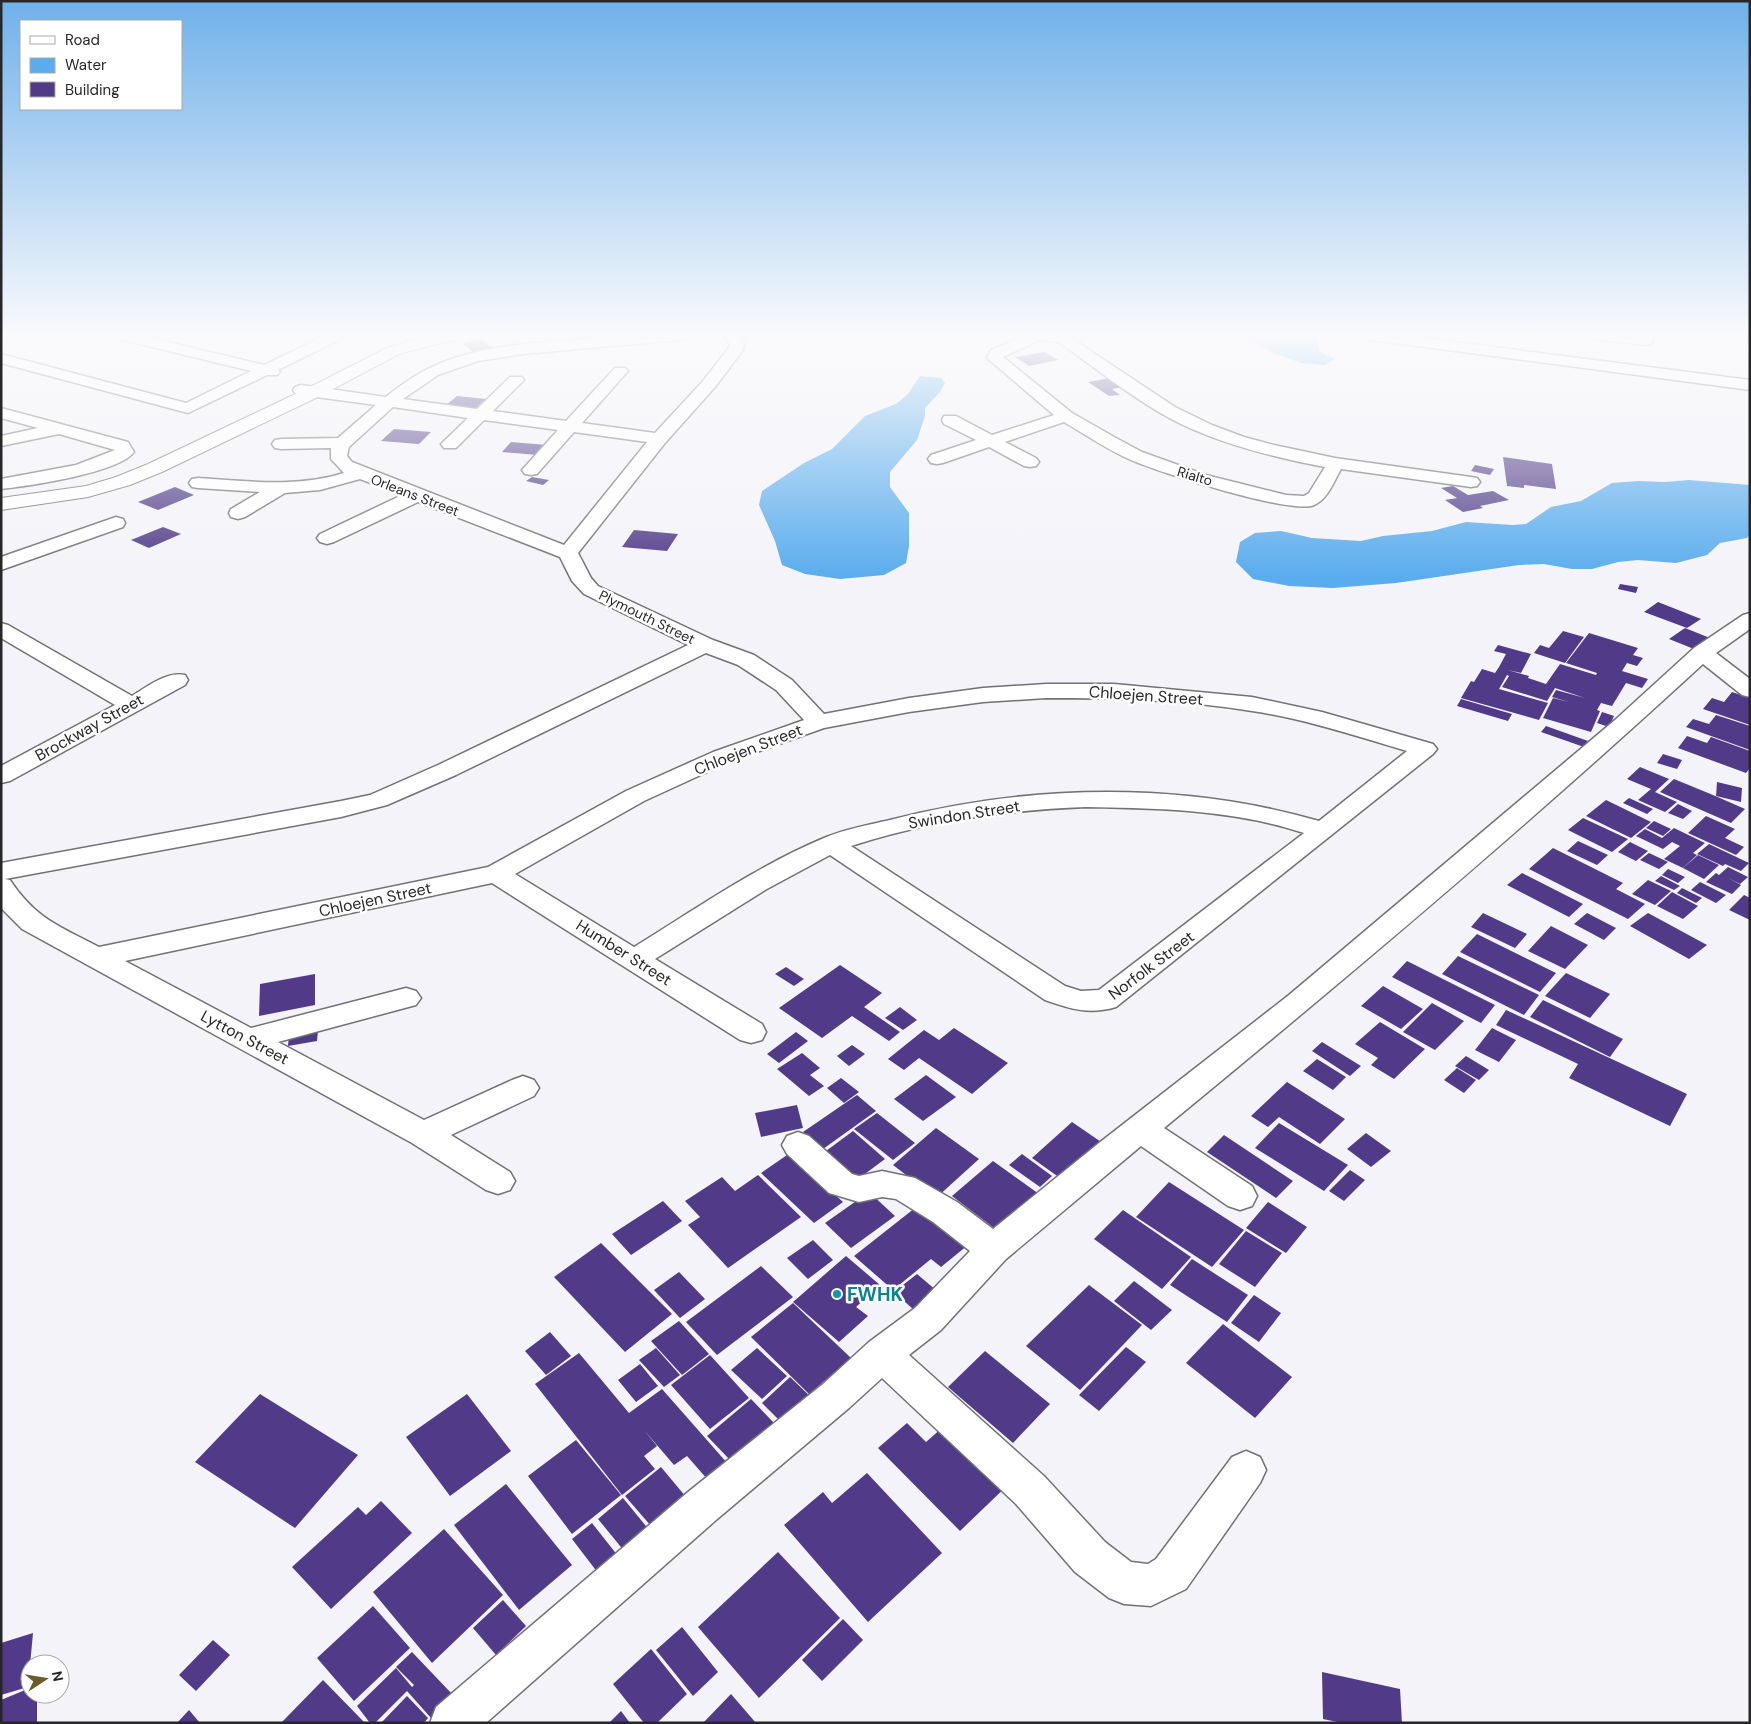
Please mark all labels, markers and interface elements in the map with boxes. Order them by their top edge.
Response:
legend [20,20,182,110]
text: Road [65,30,100,50]
text: Water [65,55,107,75]
text: Building [65,80,120,100]
street label: Rialto [1175,462,1215,490]
street label: Orleans Street [368,470,462,520]
street label: Plymouth Street [596,586,698,648]
street label: Chloejen Street [1088,681,1204,710]
street label: Brockway Street [31,689,147,766]
street label: Chloejen Street [691,719,805,780]
street label: Swindon Street [907,795,1021,834]
street label: Chloejen Street [317,877,433,922]
street label: Humber Street [572,915,675,990]
street label: Norfolk Street [1104,926,1198,1005]
street label: Lytton Street [197,1005,292,1069]
place label: FWHK [847,1282,903,1307]
marker: FWHK [831,1288,843,1300]
north arrow [20,1654,70,1704]
text: N [48,1669,68,1683]

